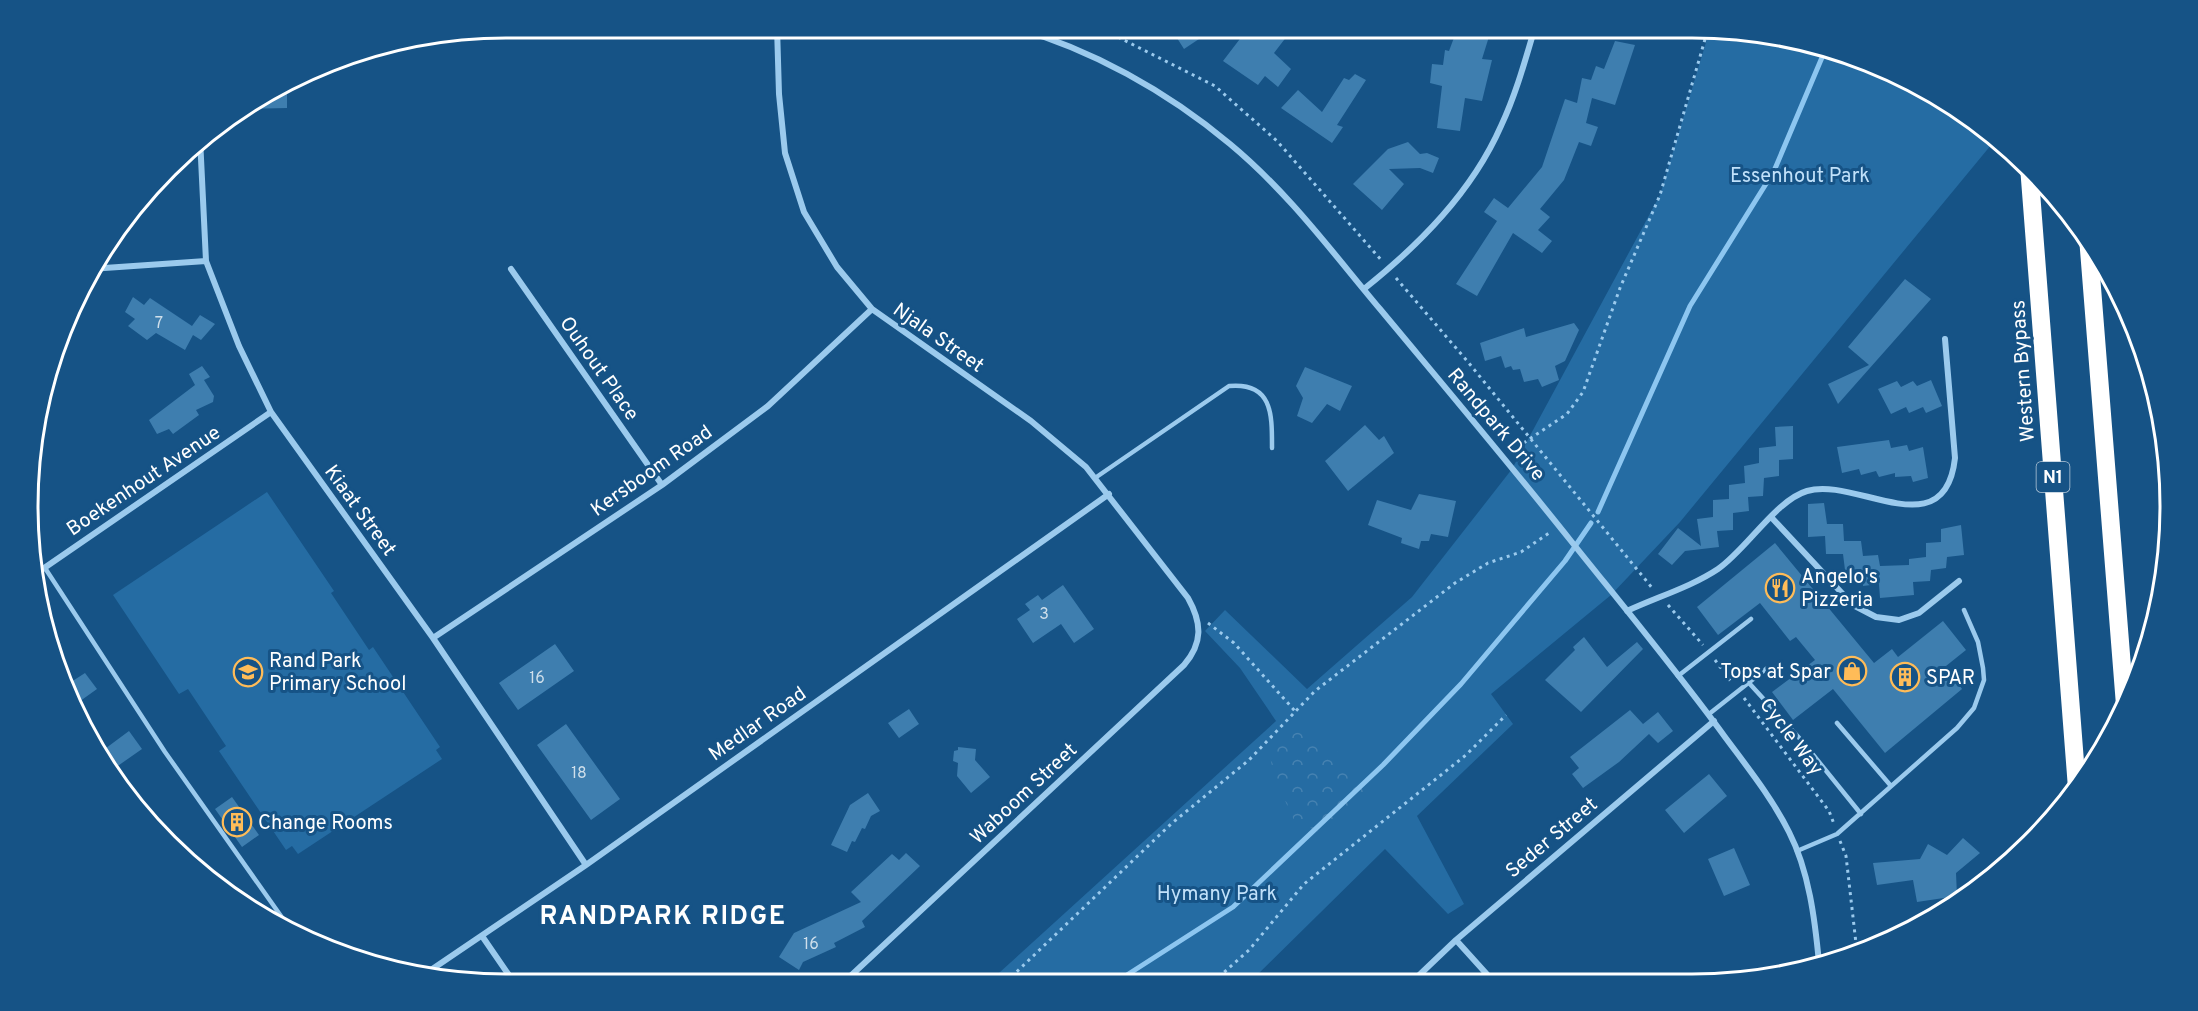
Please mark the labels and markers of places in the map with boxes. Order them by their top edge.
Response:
place label: Angelo's Pizzeria [1801,565,1878,614]
restaurant icon: Angelo's Pizzeria [1764,572,1796,604]
place label: Rand Park Primary School [269,649,406,698]
shop icon: Tops at Spar [1836,655,1868,687]
school or university icon: Rand Park Primary School [232,656,264,688]
place label: Tops at Spar [1720,660,1831,686]
building icon: SPAR [1889,661,1921,693]
place label: SPAR [1926,666,1975,692]
building icon: Change Rooms [221,806,253,838]
place label: Change Rooms [258,811,393,837]

